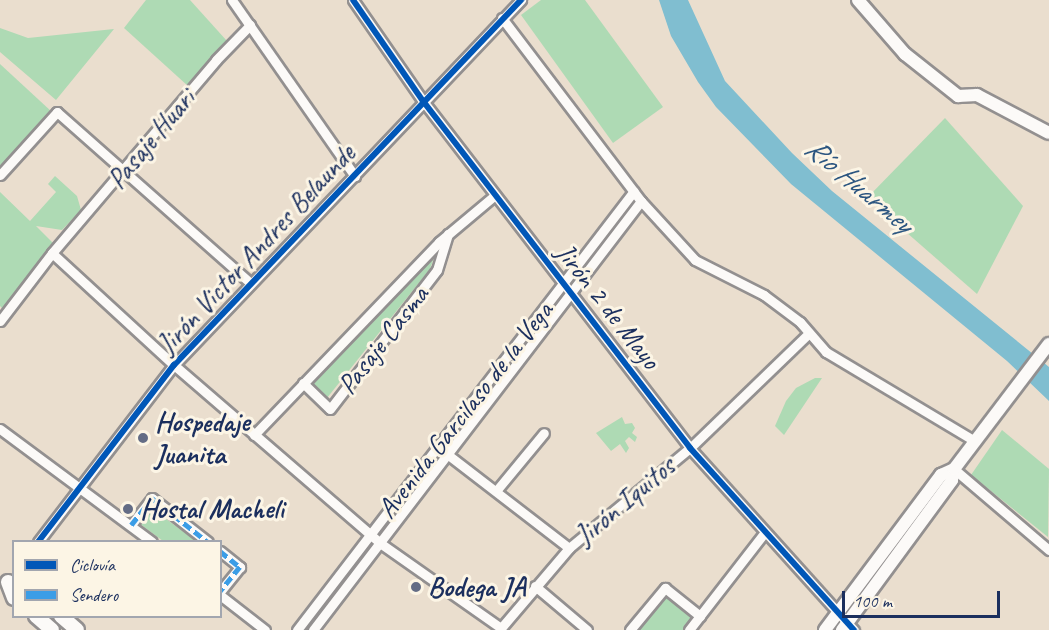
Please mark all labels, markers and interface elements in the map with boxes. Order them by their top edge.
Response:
street label: Pasaje Huari [100,83,202,195]
water label: Río Huarmey [798,130,920,240]
street label: Jirón Victor Andres Belaunde [150,137,362,361]
street label: Jirón 2 de Mayo [548,236,668,376]
street label: Pasaje Casma [330,279,436,401]
street label: Avenida Garcilaso de la Vega [370,295,560,525]
place label: Hospedaje Juanita [155,405,249,471]
marker: Hospedaje Juanita [136,431,150,445]
street label: Jirón Iquitos [569,450,681,552]
place label: Hostal Macheli [140,492,284,526]
marker: Hostal Macheli [121,502,135,516]
legend [12,540,222,618]
text: Ciclovía [70,554,115,576]
place label: Bodega JA [428,570,525,604]
scale bar [845,579,1002,617]
marker: Bodega JA [409,580,423,594]
text: Sendero [70,584,118,606]
text: 100 m [853,590,892,612]

